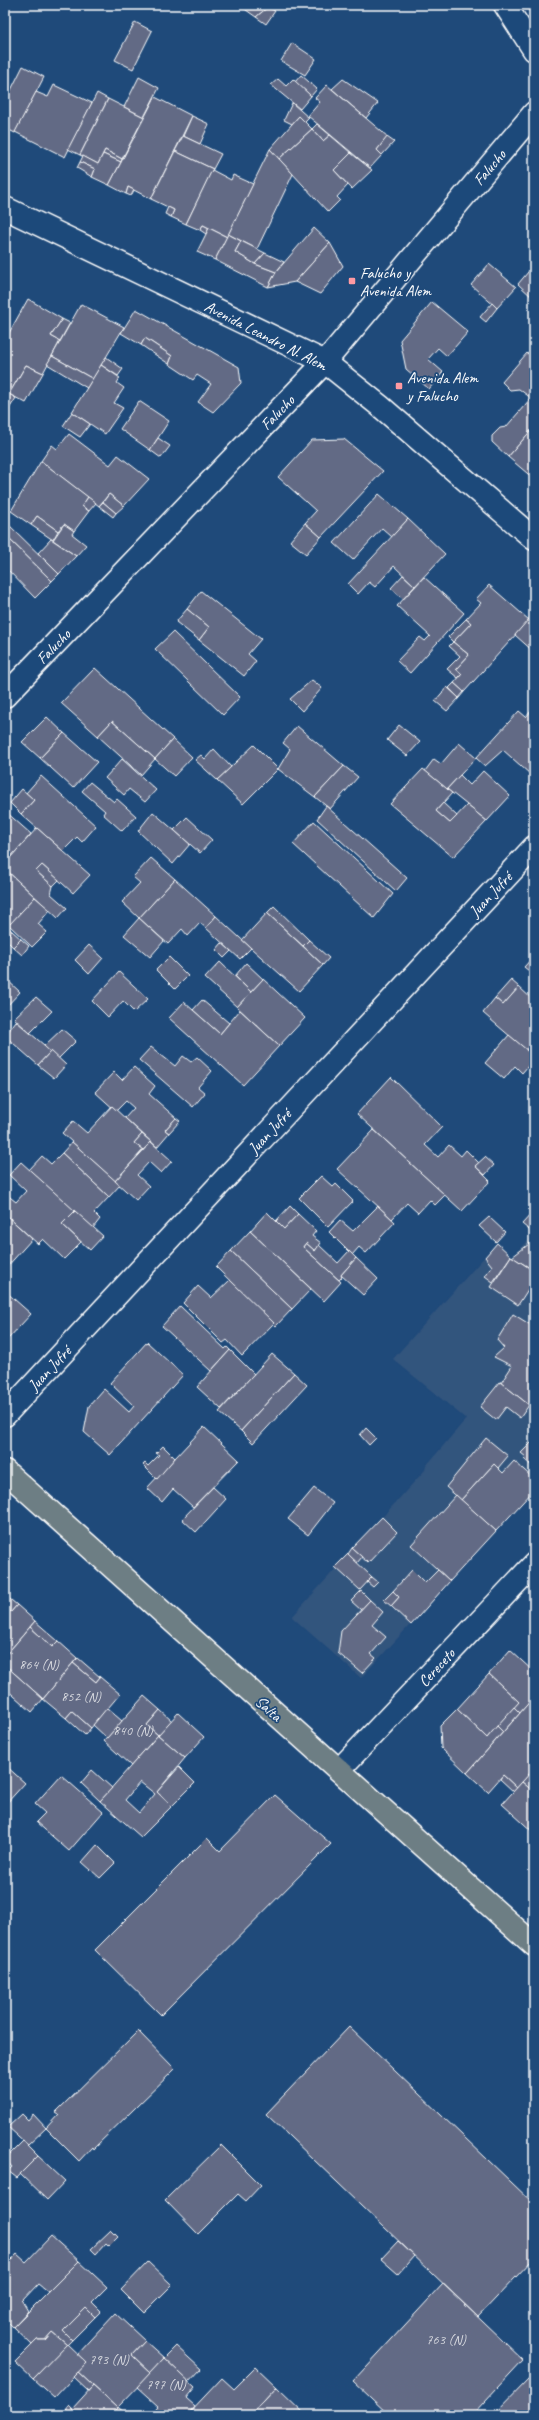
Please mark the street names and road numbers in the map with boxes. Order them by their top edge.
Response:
street label: Falucho [469,145,511,190]
street label: Avenida Leandro N. Alem [201,296,331,376]
street label: Falucho [256,390,300,434]
street label: Falucho [32,624,76,668]
street label: Juan Jufré [464,866,519,922]
street label: Juan Jufré [243,1103,298,1159]
street label: Juan Jufré [23,1340,78,1396]
street label: Cereceto [414,1643,460,1691]
street label: Salta [251,1692,287,1727]

